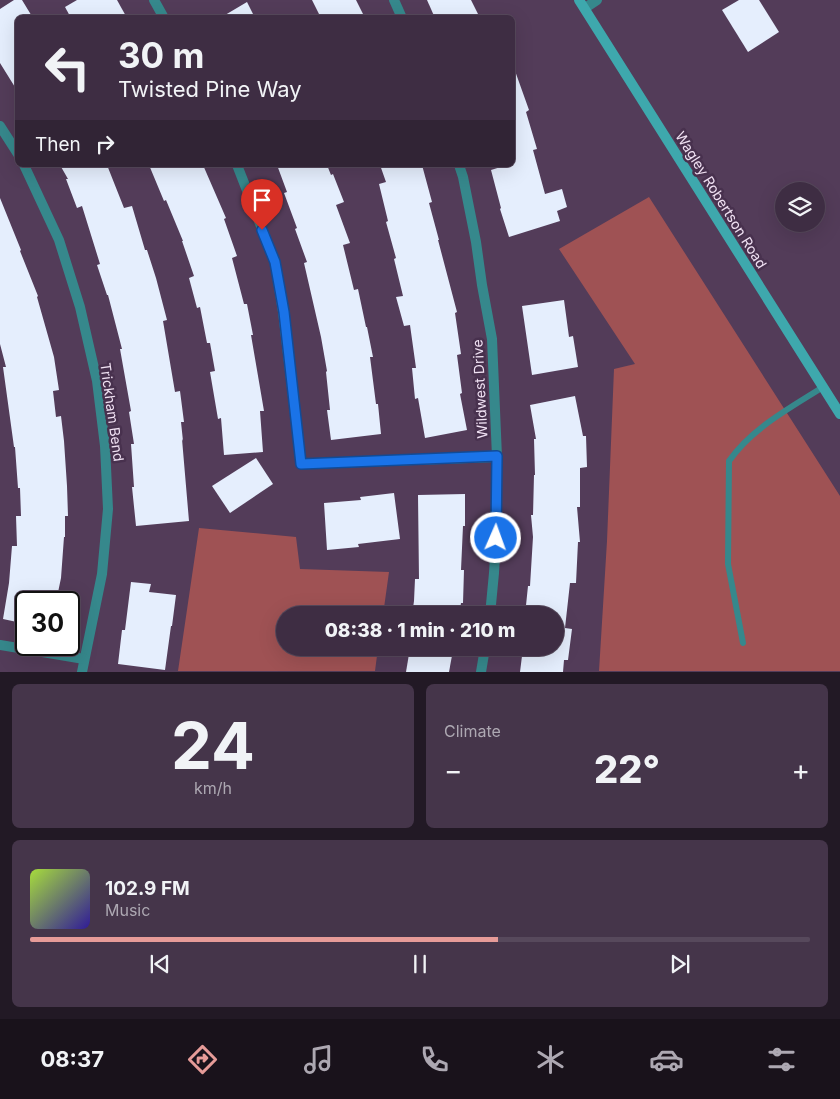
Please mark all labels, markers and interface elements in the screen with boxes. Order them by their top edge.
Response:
text: 30 m [118,34,204,76]
icon: left [35,35,100,100]
text: Twisted Pine Way [118,76,302,102]
street label: Wagley Robertson Road [672,128,771,271]
icon: right [91,130,119,158]
text: Then [35,133,81,156]
pin [241,179,283,230]
map controls [775,182,825,232]
button: layers [775,182,825,232]
icon: arrive [248,186,276,214]
street label: Wildwest Drive [468,339,491,439]
street label: Trickham Bend [97,362,128,462]
position arrow [469,511,521,563]
speed limit sign: 30 [15,591,80,656]
text: 08:38 · 1 min · 210 m [325,619,515,642]
text: 24 [171,706,255,785]
text: Climate [444,721,501,741]
text: 22° [594,746,660,792]
text: − [444,753,463,787]
text: + [791,753,810,787]
text: km/h [194,778,232,798]
text: 102.9 FM [105,877,190,900]
text: Music [105,900,150,920]
icon: previous [146,950,174,978]
icon: pause [406,950,434,978]
icon: next [666,950,694,978]
icon: directions [185,1042,220,1077]
icon: music [301,1042,336,1077]
icon: phone [417,1042,452,1077]
icon: climate [533,1042,568,1077]
icon: car [649,1042,684,1077]
icon: filters [764,1042,799,1077]
text: 08:37 [40,1046,104,1072]

